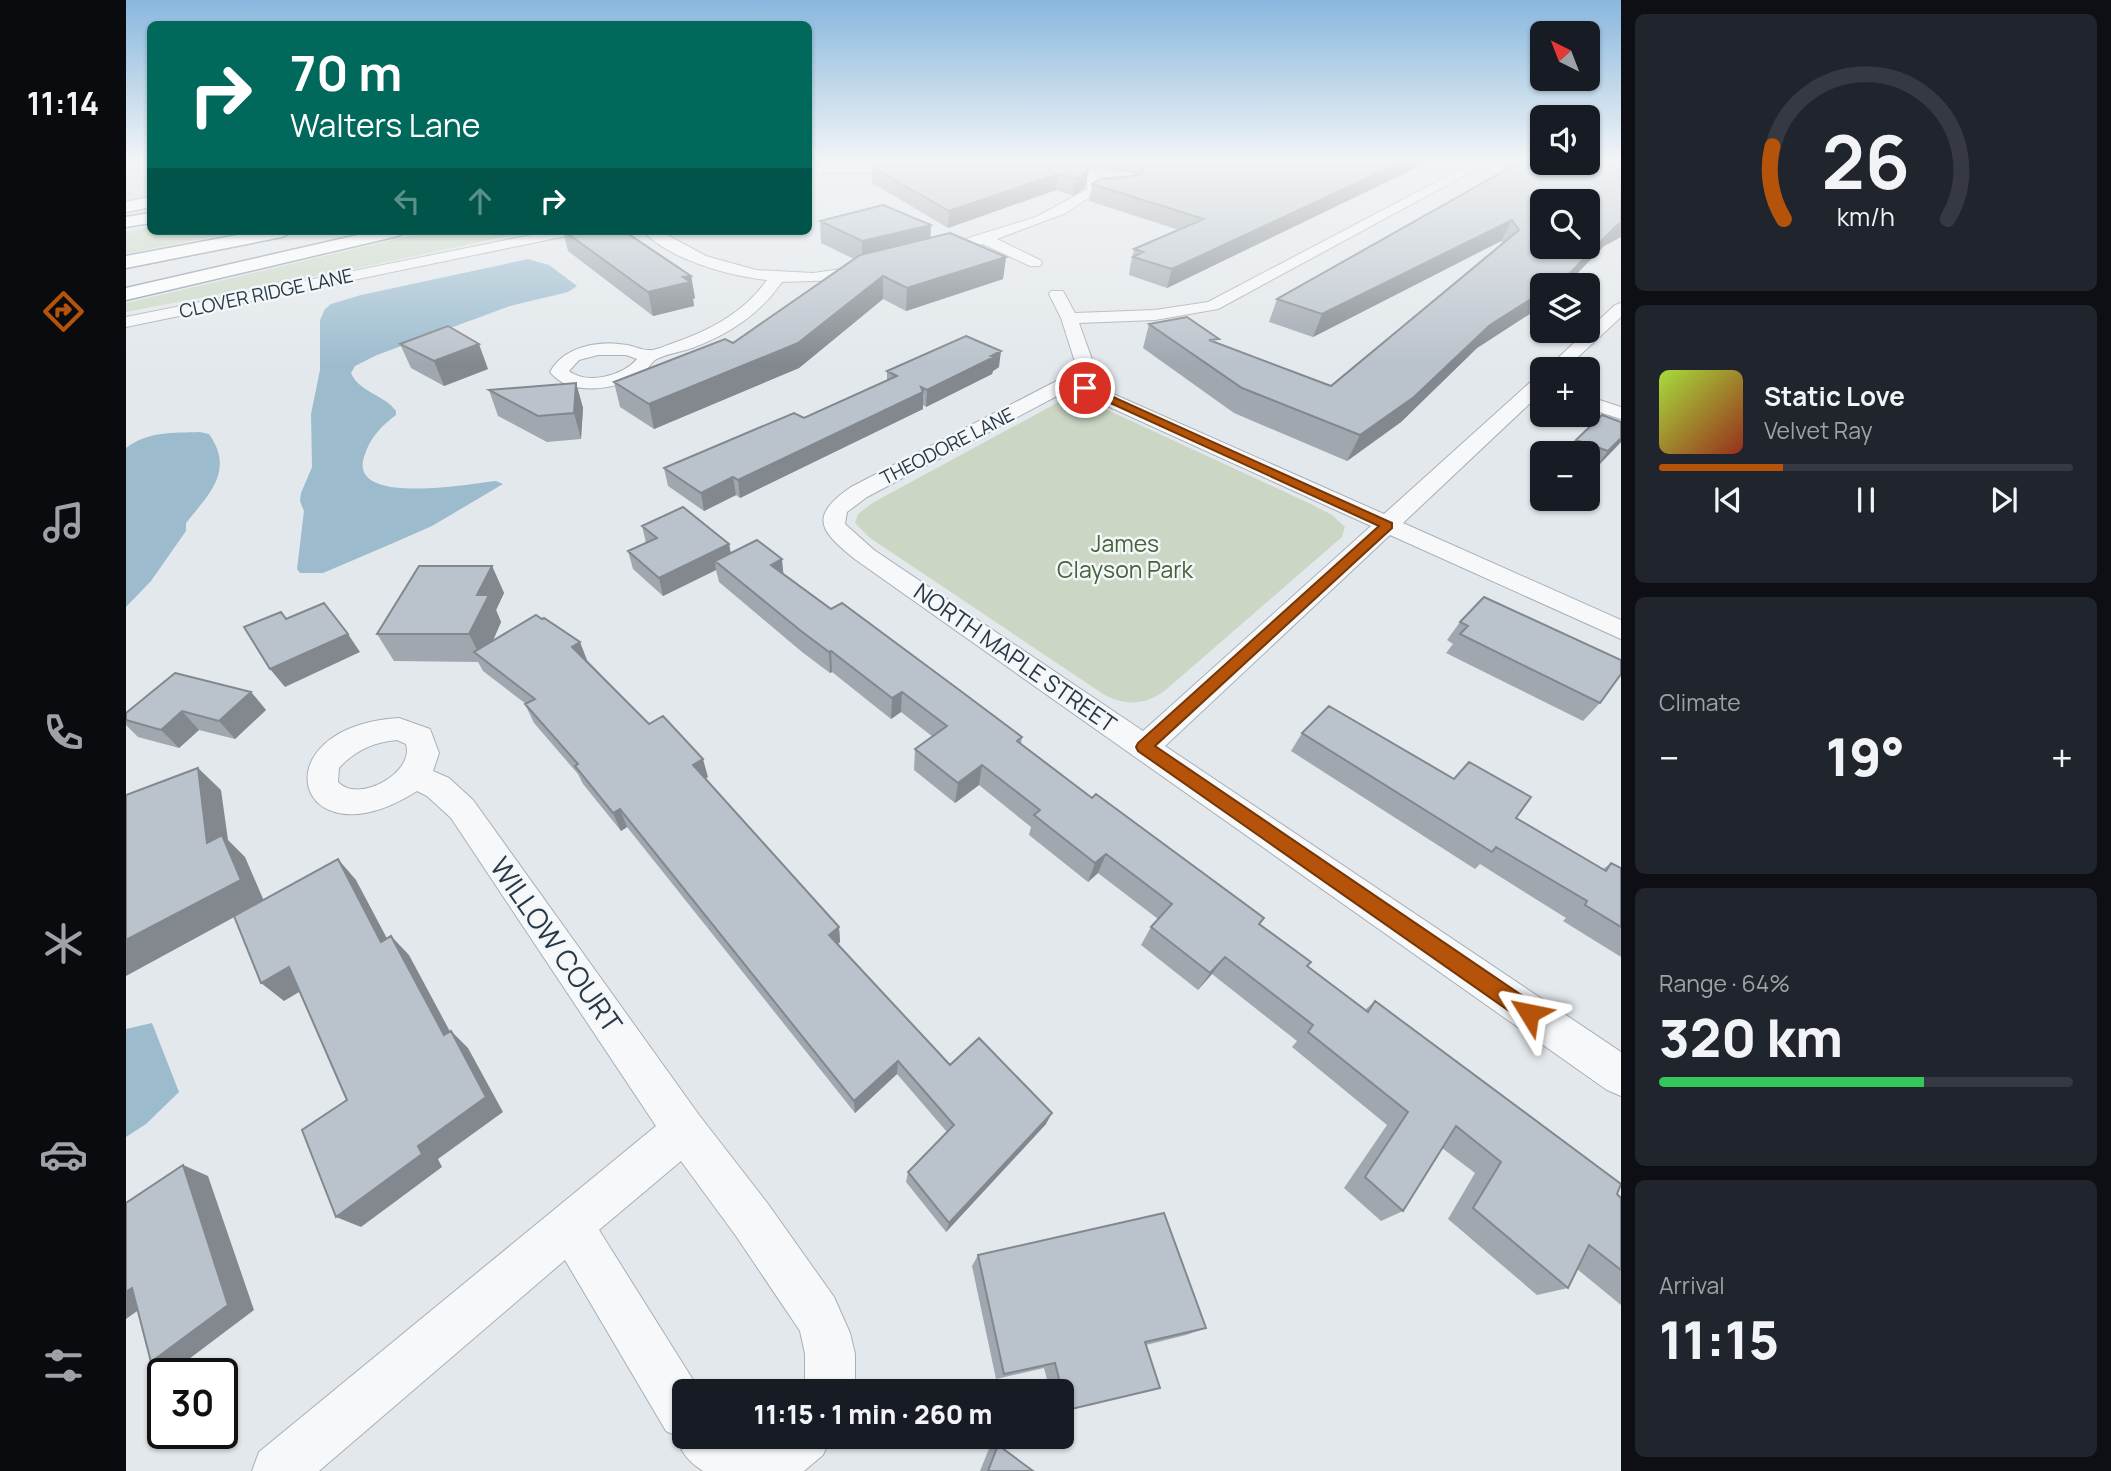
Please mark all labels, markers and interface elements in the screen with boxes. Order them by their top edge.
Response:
north arrow [1530,21,1600,91]
map controls [1530,21,1600,511]
text: 70 m [290,39,402,106]
icon: right [175,49,266,140]
text: 11:14 [27,81,99,125]
text: Walters Lane [290,103,480,147]
button: sound [1530,105,1600,175]
text: 26 [1822,111,1910,211]
icon: left [388,182,426,220]
icon: ahead [461,182,499,220]
icon: right [534,182,572,220]
button: search [1530,189,1600,259]
text: km/h [1837,199,1895,234]
street label: CLOVER RIDGE LANE [177,262,355,324]
button: layers [1530,273,1600,343]
icon: directions [39,287,88,336]
button: + [1530,357,1600,427]
pin [1055,358,1115,418]
icon: arrive [1066,369,1104,407]
text: Static Love [1764,378,1905,414]
street label: THEODORE LANE [876,401,1018,491]
text: Velvet Ray [1764,414,1873,446]
button: − [1530,441,1600,511]
icon: previous [1709,481,1747,519]
icon: pause [1847,481,1885,519]
icon: next [1985,481,2023,519]
icon: music [39,498,88,547]
park label: James Clayson Park [1057,527,1193,585]
street label: NORTH MAPLE STREET [908,575,1123,739]
text: Climate [1659,686,1741,718]
icon: phone [39,708,88,757]
text: 19° [1826,721,1905,792]
text: − [1659,731,1680,783]
text: + [2051,731,2073,783]
street label: WILLOW COURT [482,849,632,1040]
icon: climate [39,919,88,968]
text: Range · 64% [1659,967,1790,999]
position arrow [1492,976,1566,1050]
text: 320 km [1659,1002,1843,1073]
icon: car [39,1130,88,1179]
text: Arrival [1659,1269,1725,1301]
text: 11:15 [1659,1304,1779,1375]
icon: filters [39,1341,88,1390]
speed limit sign: 30 [147,1358,238,1449]
text: 11:15 · 1 min · 260 m [754,1396,992,1432]

